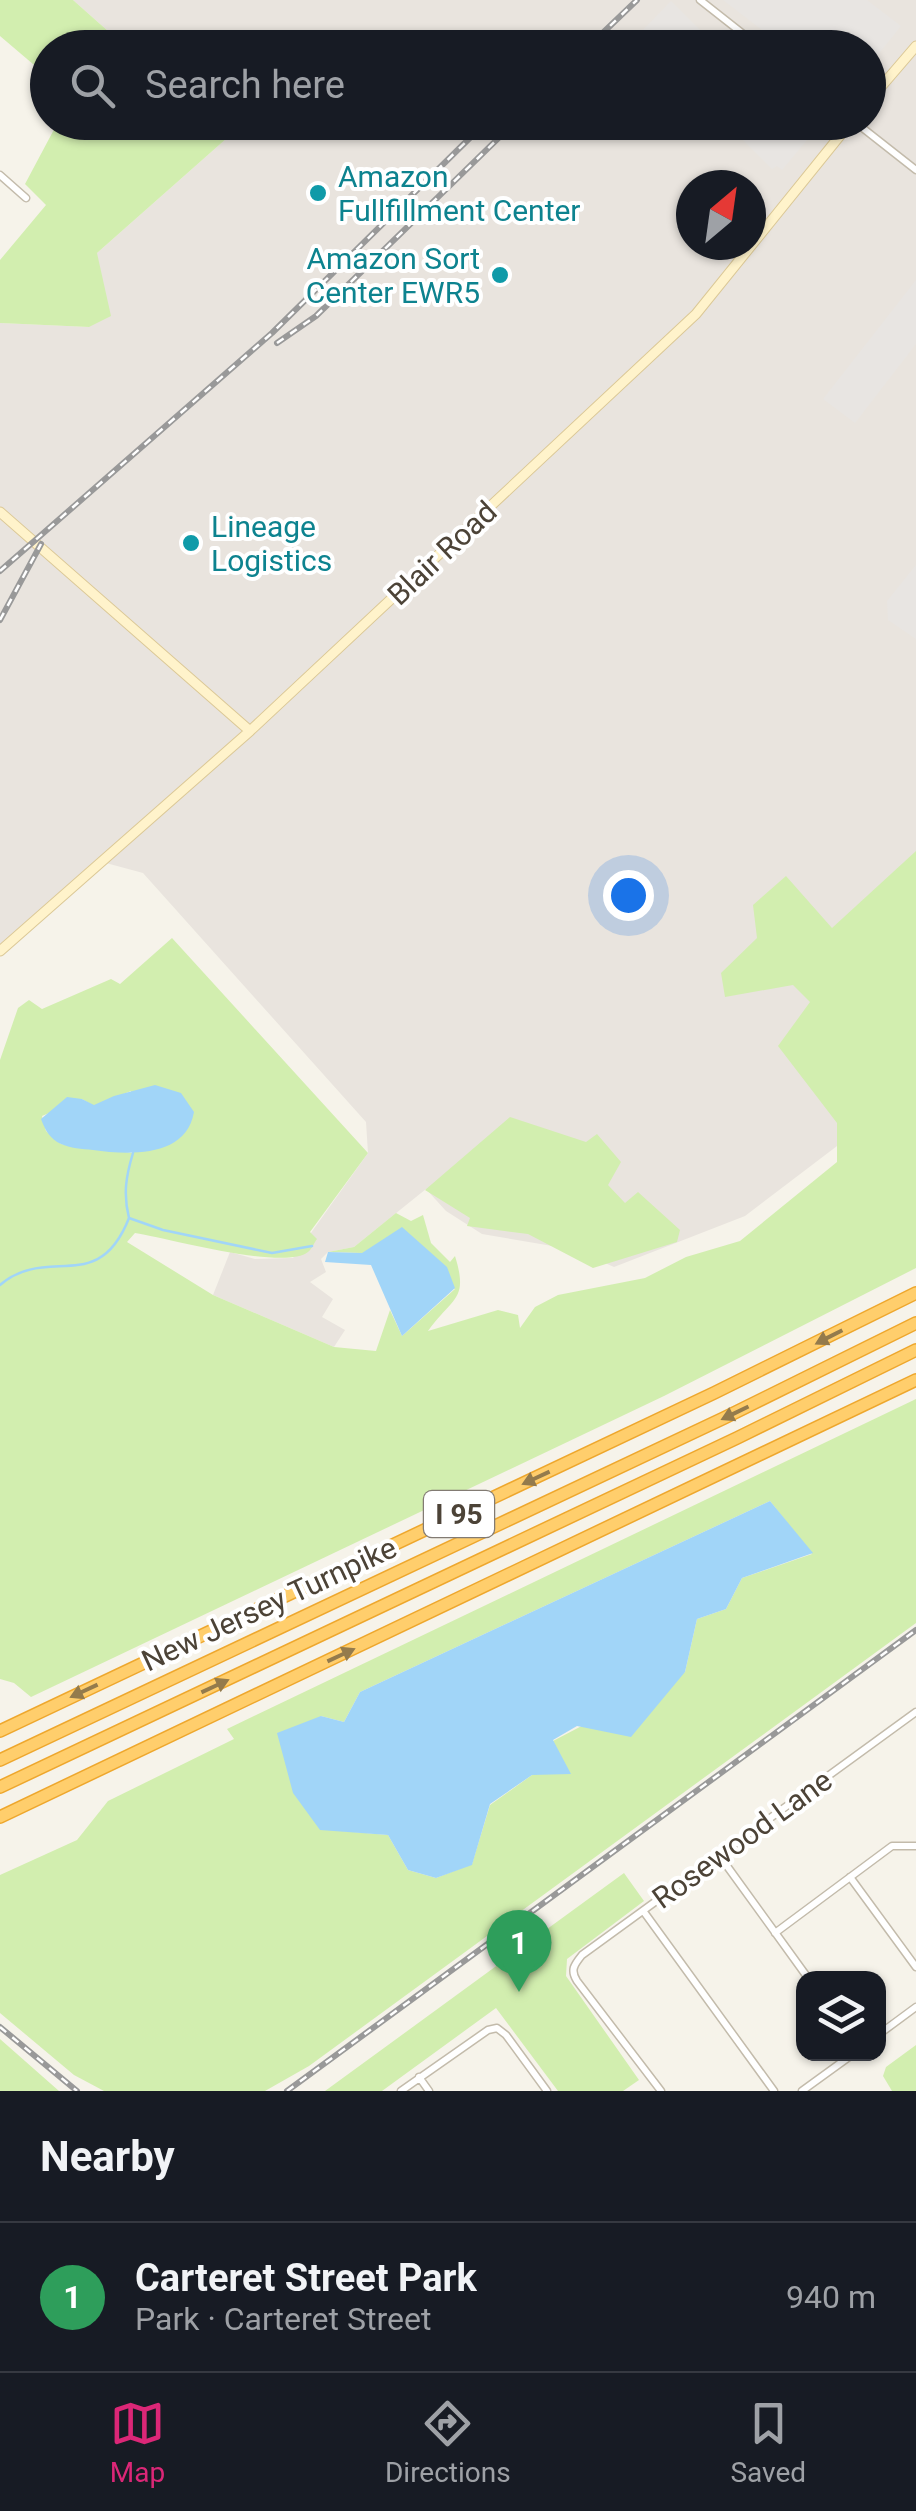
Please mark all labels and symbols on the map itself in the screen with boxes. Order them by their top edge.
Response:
place label: Amazon Fullfillment Center [338,159,581,228]
north arrow [676,170,766,260]
marker: Amazon Fullfillment Center [307,182,329,204]
place label: Amazon Sort Center EWR5 [306,241,480,310]
marker: Amazon Sort Center EWR5 [489,264,511,286]
street label: Blair Road [380,494,504,612]
place label: Lineage Logistics [211,509,332,578]
marker: Lineage Logistics [180,532,202,554]
your location [603,870,654,921]
one-way arrow [814,1328,843,1345]
one-way arrow [720,1404,749,1421]
one-way arrow [521,1469,550,1486]
road number: I 95 [424,1491,494,1537]
street label: New Jersey Turnpike [136,1530,402,1678]
one-way arrow [327,1647,356,1664]
one-way arrow [201,1677,230,1694]
one-way arrow [69,1683,98,1700]
street label: Rosewood Lane [646,1762,838,1916]
pin: 1 [486,1910,552,1992]

